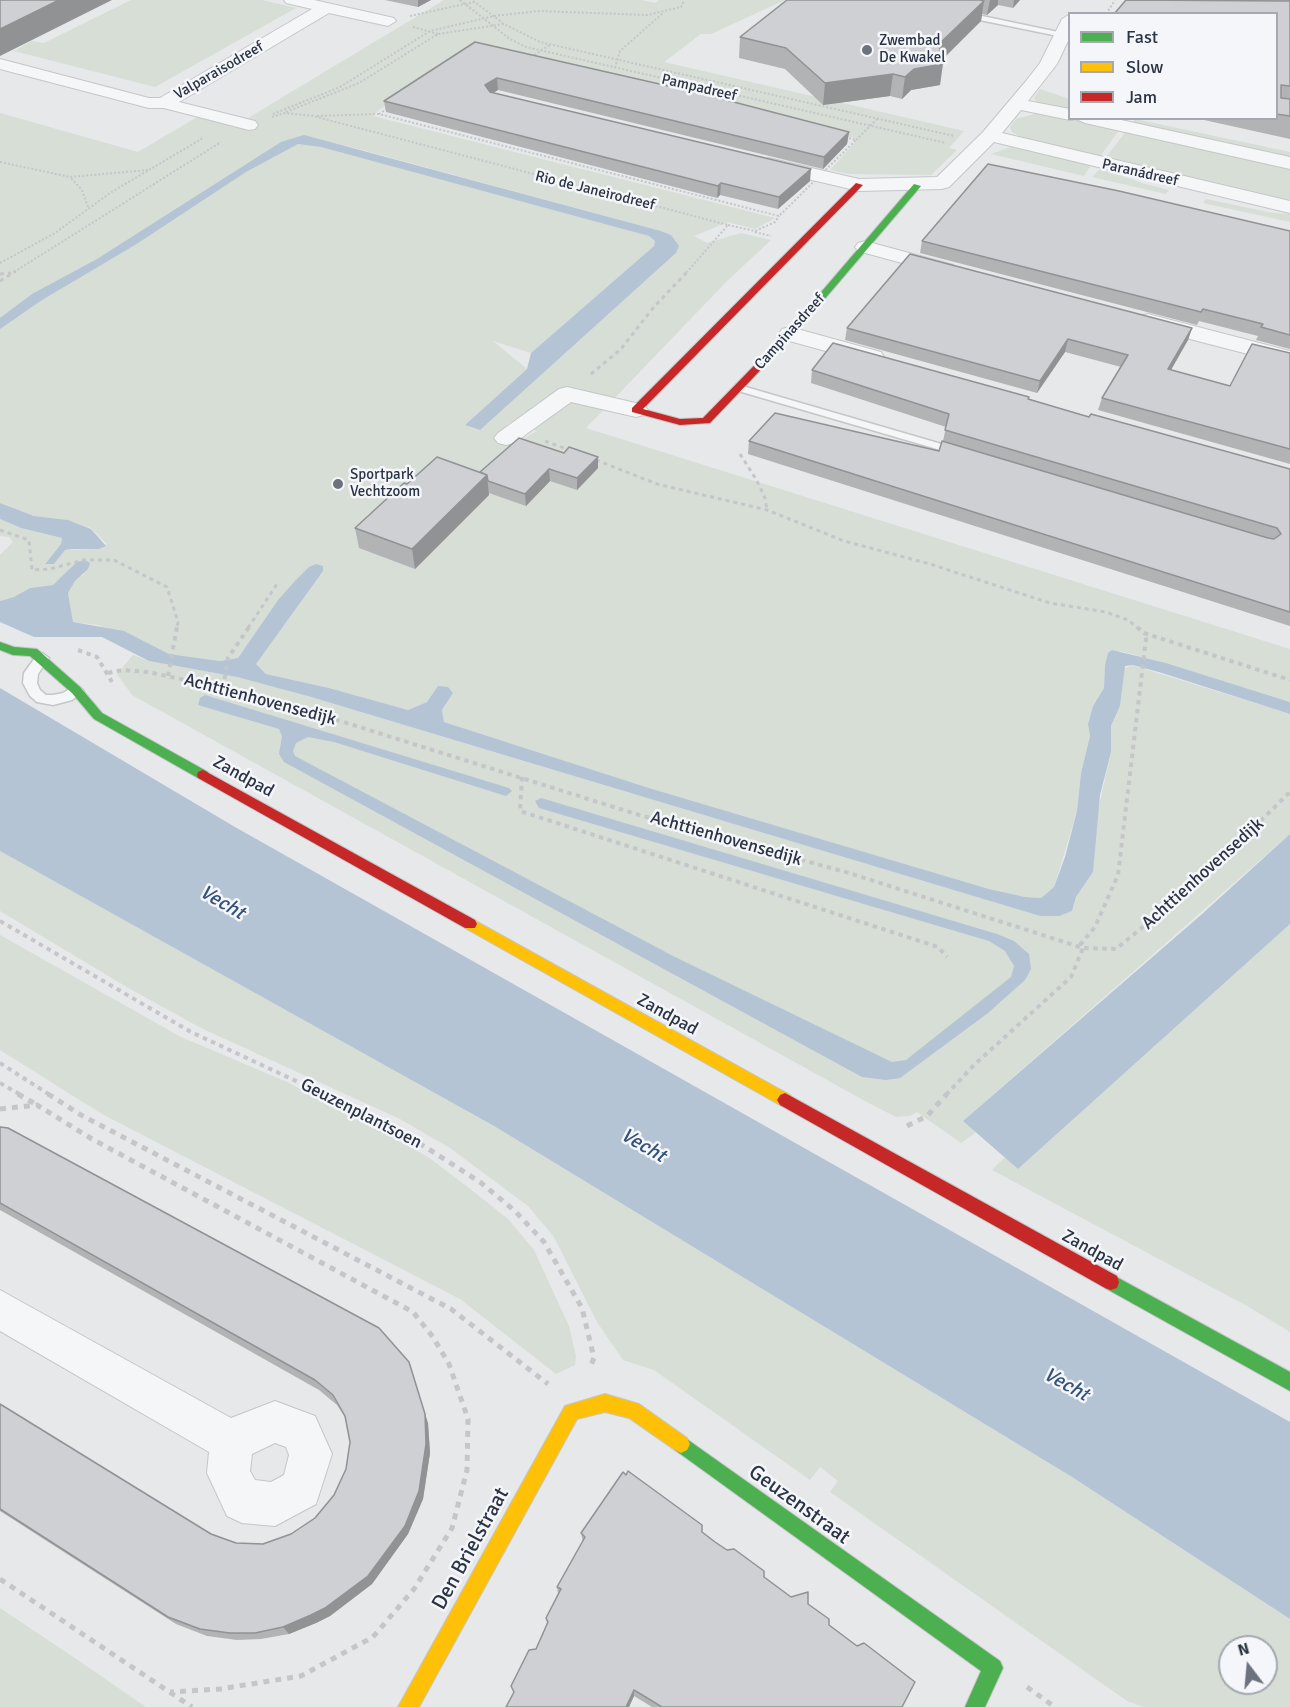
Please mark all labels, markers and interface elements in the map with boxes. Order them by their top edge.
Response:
legend [1068,12,1278,120]
text: Fast [1126,26,1158,48]
place label: Zwembad De Kwakel [879,32,946,67]
street label: Valparaisodreef [171,38,267,104]
marker: Zwembad De Kwakel [860,43,874,57]
text: Slow [1126,56,1163,78]
street label: Pampadreef [660,71,738,105]
text: Jam [1126,86,1157,108]
street label: Paranádreef [1100,155,1180,191]
street label: Rio de Janeirodreef [533,167,657,215]
street label: Campinasdreef [751,290,829,374]
place label: Sportpark Vechtzoom [350,466,420,501]
marker: Sportpark Vechtzoom [331,477,345,491]
street label: Achttienhovensedijk [182,669,338,731]
street label: Zandpad [209,751,277,803]
street label: Achttienhovensedijk [648,807,804,871]
street label: Achttienhovensedijk [1138,814,1268,934]
water label: Vecht [195,881,249,925]
street label: Zandpad [633,989,701,1041]
street label: Geuzenplantsoen [297,1074,425,1154]
water label: Vecht [616,1124,670,1168]
street label: Zandpad [1058,1225,1126,1277]
water label: Vecht [1039,1363,1093,1407]
street label: Geuzenstraat [743,1460,855,1550]
street label: Den Brielstraat [427,1484,515,1614]
north arrow [1218,1635,1278,1695]
text: N [1235,1638,1252,1661]

